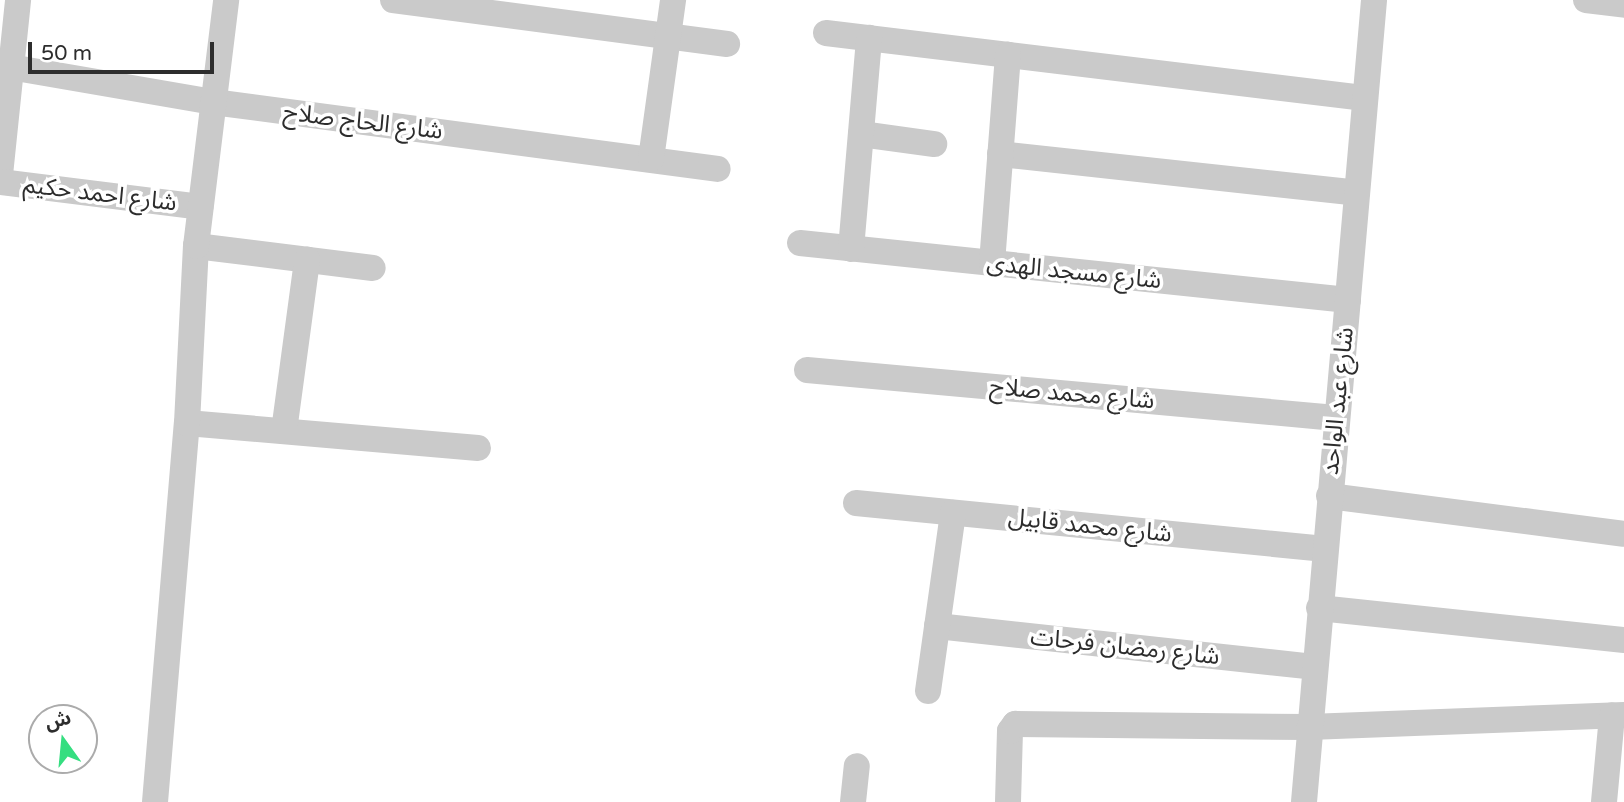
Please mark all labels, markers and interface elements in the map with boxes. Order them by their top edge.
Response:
scale bar [32,28,217,72]
text: 50 m [41,41,92,66]
street label: شارع الحاج صلاح [282,98,444,146]
street label: شارع احمد حكيم [22,170,178,218]
street label: شارع مسجد الهدى [985,249,1163,295]
street label: شارع عبد الواحد [1316,326,1360,476]
street label: شارع محمد صلاح [988,372,1156,416]
street label: شارع محمد قابيل [1007,503,1173,549]
street label: شارع رمضان فرحات [1029,623,1221,671]
north arrow [28,704,98,774]
text: ش [43,707,74,735]

